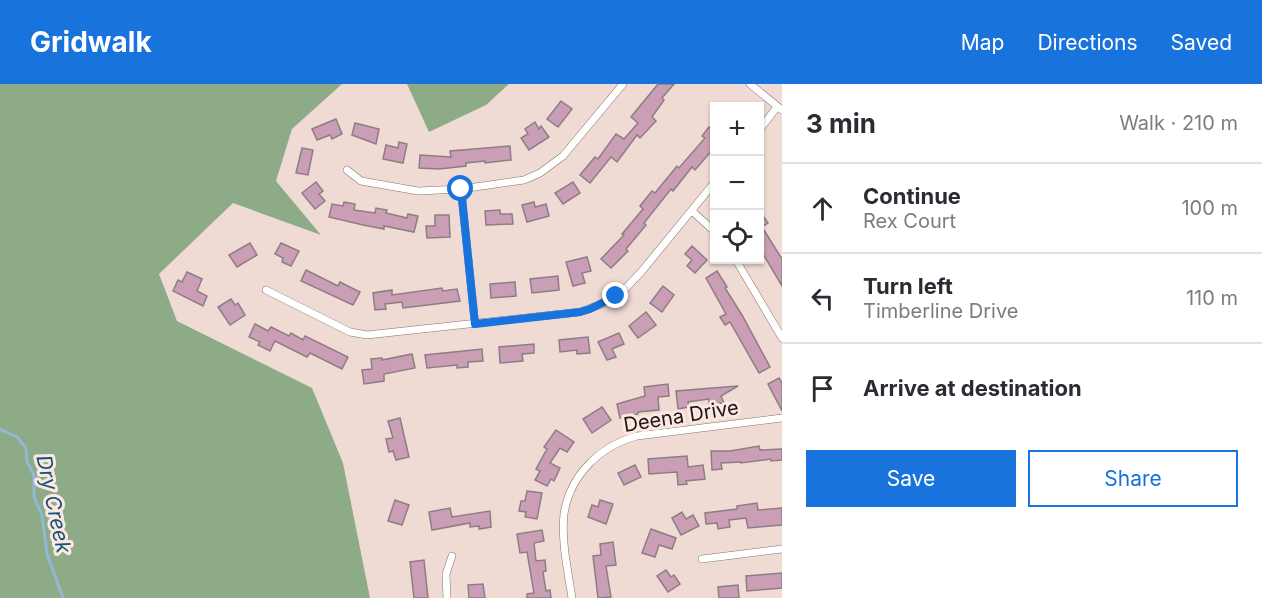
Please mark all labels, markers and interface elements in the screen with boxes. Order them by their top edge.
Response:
text: Gridwalk [30,25,152,59]
text: Map [961,30,1004,55]
text: Directions [1037,30,1138,55]
text: Saved [1171,30,1232,55]
map controls [710,102,764,264]
button: + [710,102,764,156]
text: 3 min [806,108,876,139]
text: Walk · 210 m [1119,111,1238,135]
button: − [710,156,764,210]
route start [447,175,473,201]
text: Continue [863,183,961,209]
icon: ahead [806,192,839,225]
text: 100 m [1181,196,1238,220]
text: Rex Court [863,209,956,233]
button: locate [710,210,764,264]
text: Turn left [863,273,953,299]
route end [602,282,628,308]
icon: left [806,282,839,315]
text: 110 m [1186,286,1238,310]
text: Timberline Drive [863,299,1018,323]
icon: arrive [806,372,839,405]
text: Arrive at destination [863,375,1082,401]
street label: Deena Drive [622,395,740,437]
button: Save [806,450,1016,507]
button: Share [1028,450,1238,507]
water label: Dry Creek [31,453,77,556]

